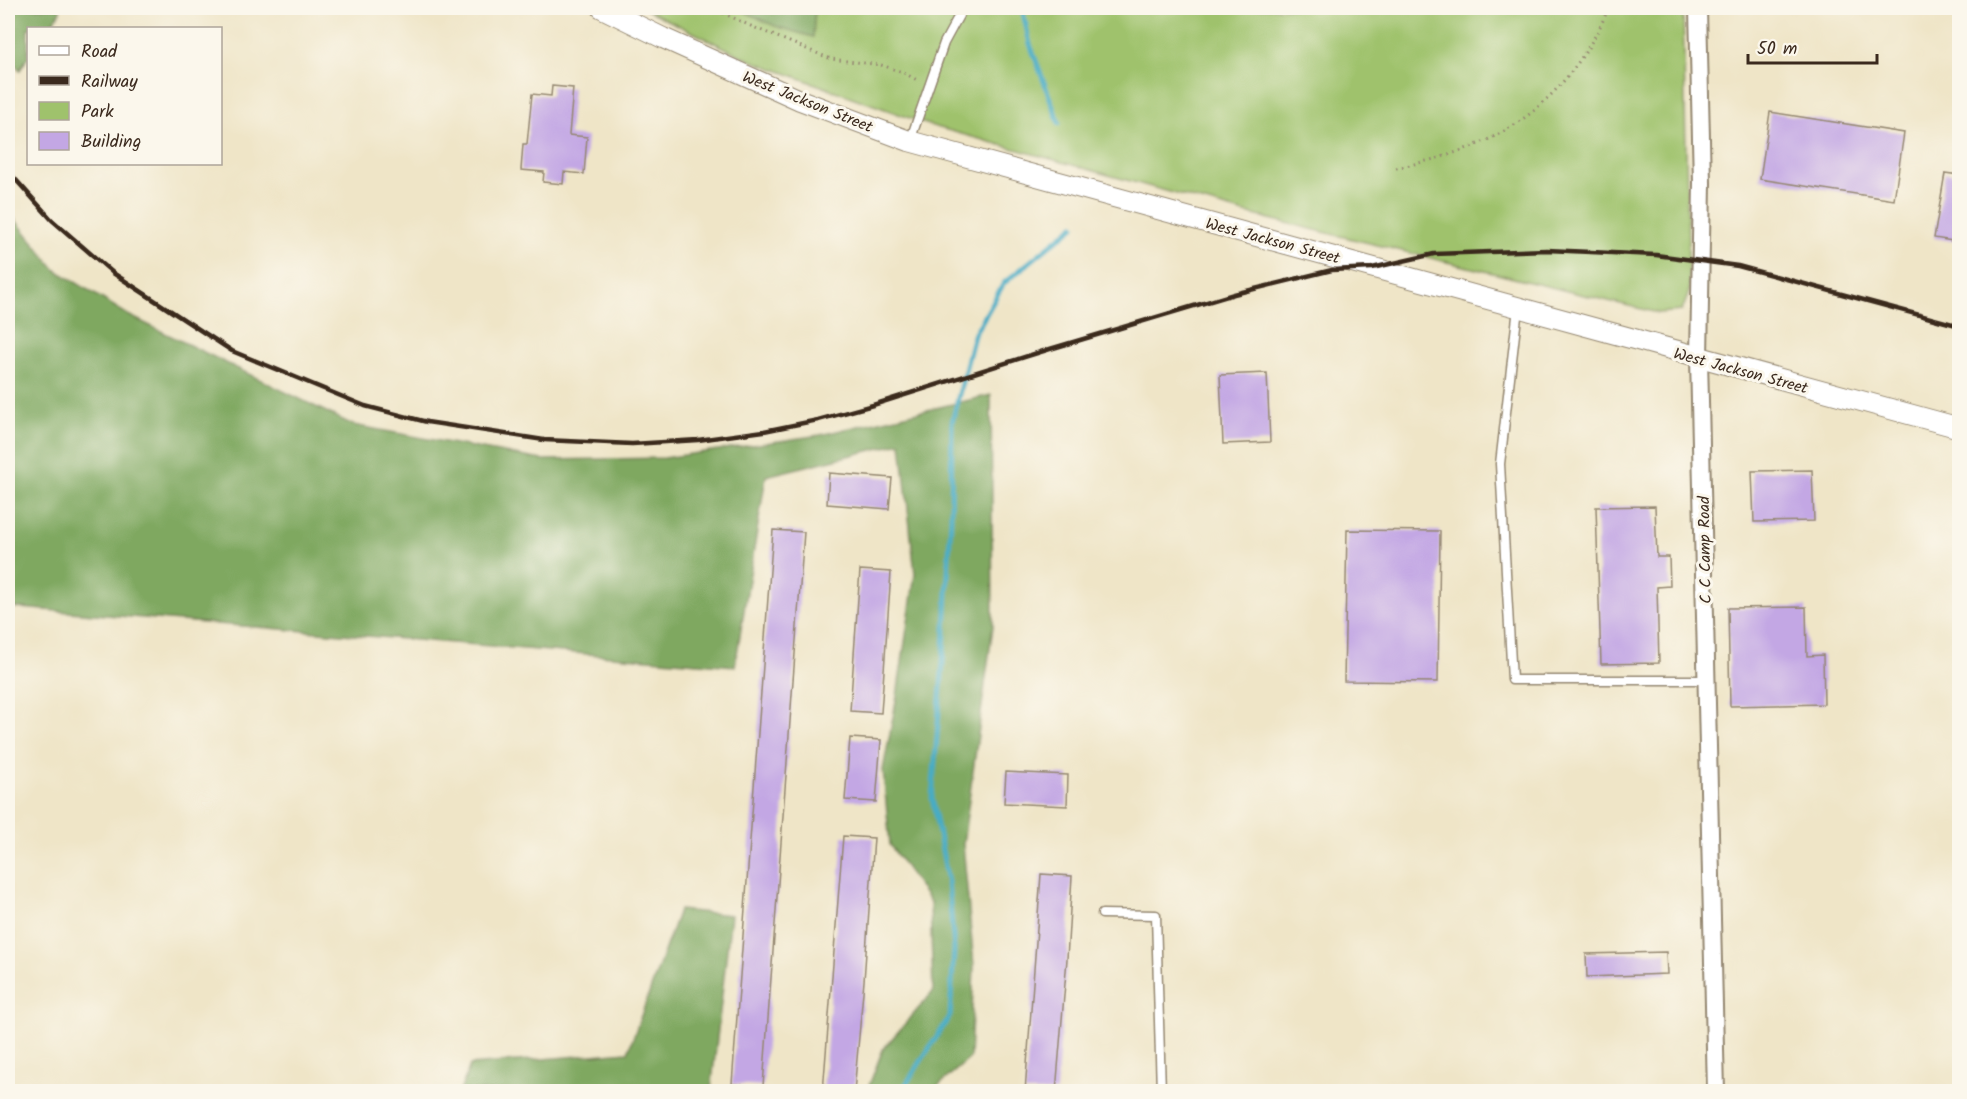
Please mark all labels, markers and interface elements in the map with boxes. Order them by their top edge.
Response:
legend [27,27,222,165]
scale bar [1748,27,1877,65]
text: 50 m [1757,35,1797,64]
text: Road [81,38,118,67]
street label: West Jackson Street [739,65,877,140]
text: Railway [81,68,138,97]
text: Park [81,98,114,127]
text: Building [81,128,141,157]
street label: West Jackson Street [1203,211,1343,272]
street label: West Jackson Street [1671,341,1811,402]
street label: C C Camp Road [1692,495,1719,604]

